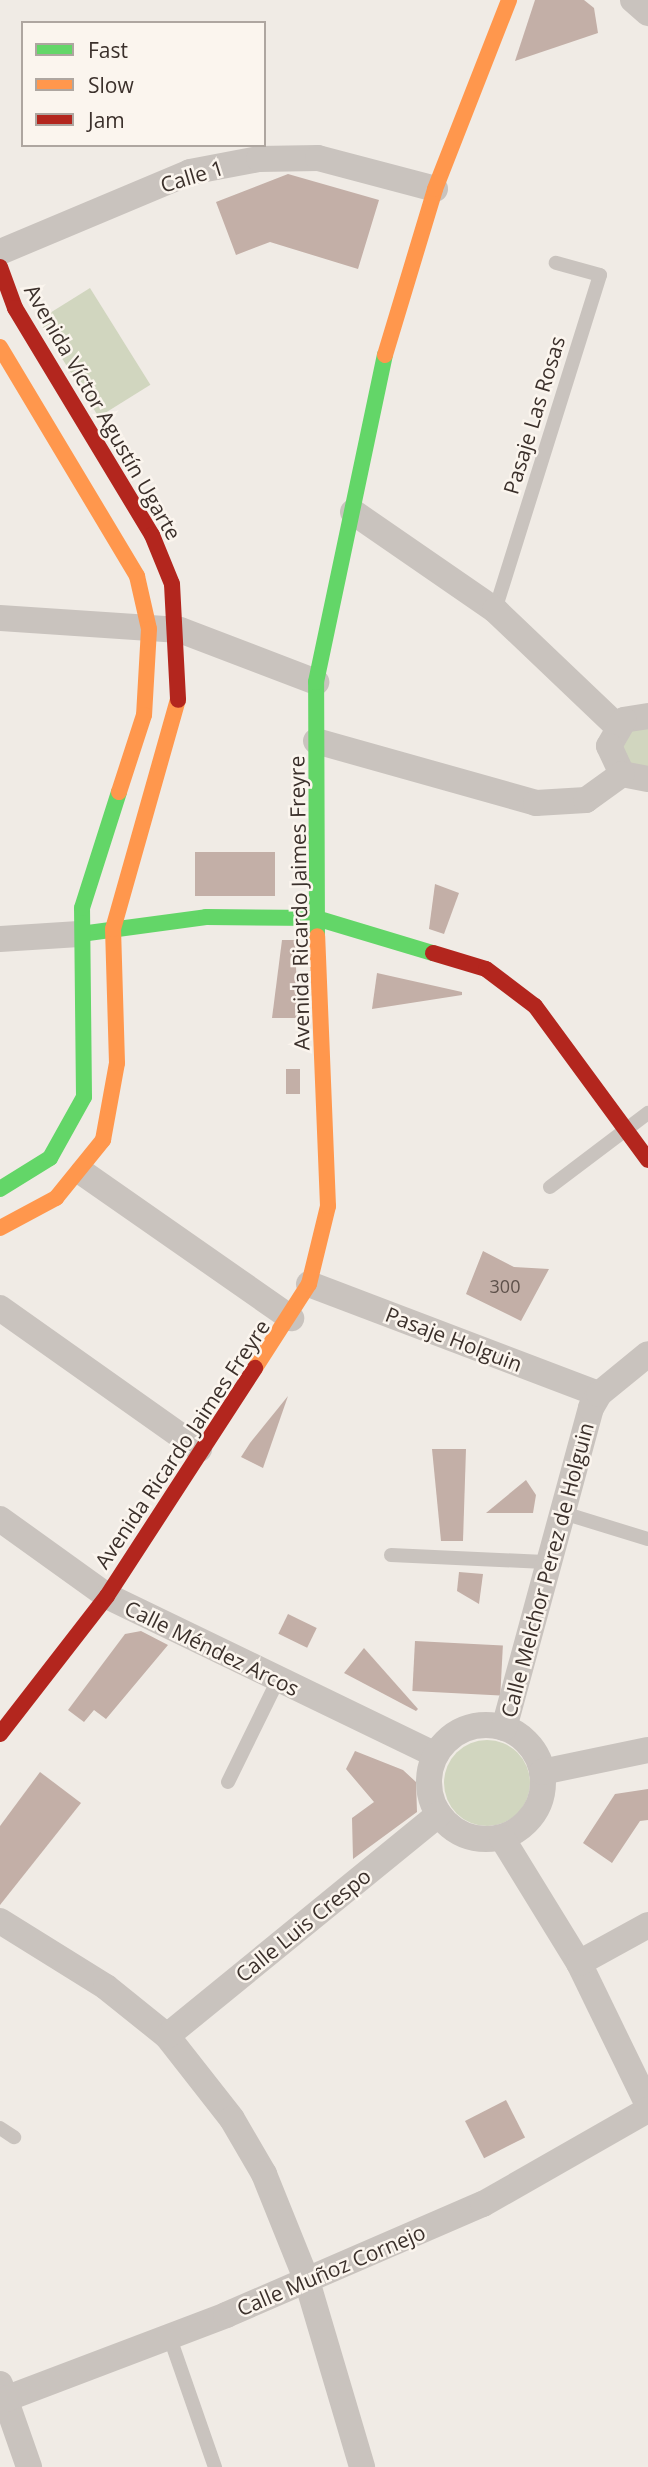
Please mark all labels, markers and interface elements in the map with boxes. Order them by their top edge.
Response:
legend [21,21,266,147]
text: Fast [88,36,128,64]
text: Slow [88,71,134,99]
text: Jam [88,106,125,134]
street label: Calle 1 [157,154,227,198]
street label: Avenida Víctor Agustín Ugarte [19,280,187,544]
street label: Pasaje Las Rosas [498,333,570,497]
street label: Avenida Ricardo Jaimes Freyre [284,755,314,1051]
house number: 300 [490,1275,520,1297]
street label: Pasaje Holguin [382,1301,526,1377]
street label: Avenida Ricardo Jaimes Freyre [89,1315,275,1573]
street label: Calle Melchor Perez de Holguin [495,1420,599,1720]
street label: Calle Méndez Arcos [121,1595,303,1701]
street label: Calle Luis Crespo [230,1863,376,1987]
street label: Calle Muñoz Cornejo [233,2219,429,2321]

